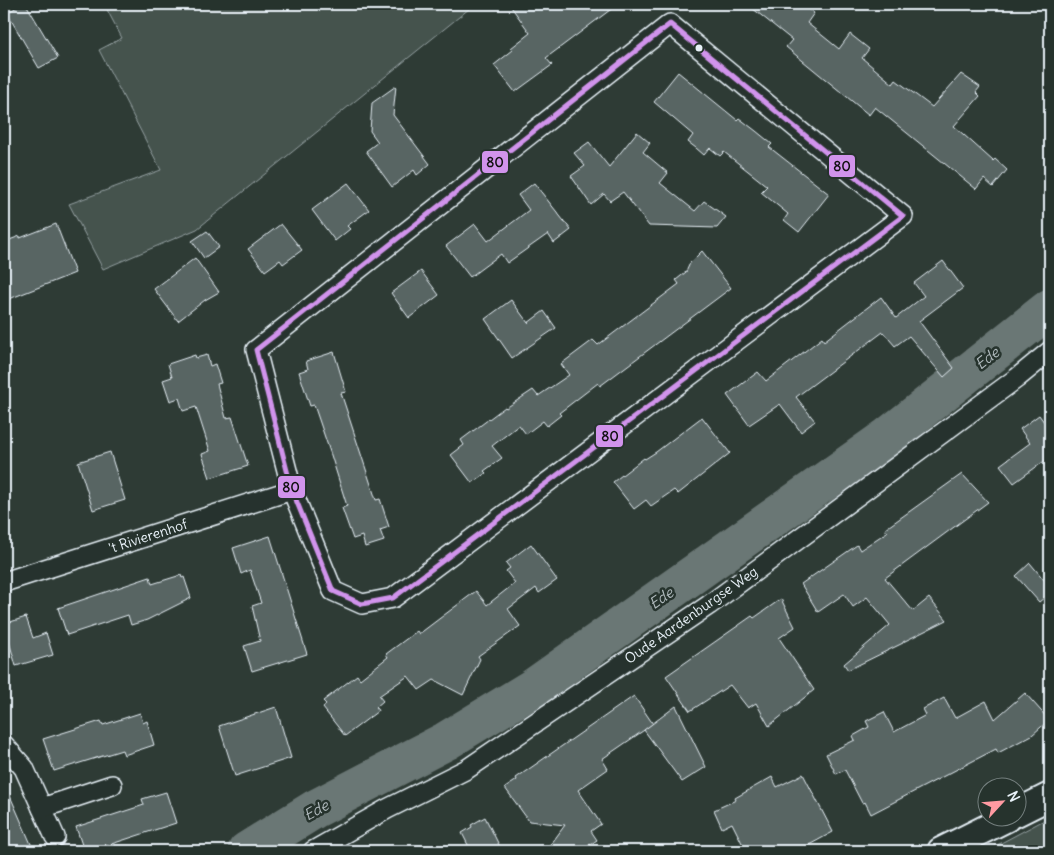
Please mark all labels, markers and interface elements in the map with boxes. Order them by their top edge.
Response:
unlabelled marker [694,43,704,53]
line badge: 80 [481,150,509,174]
text: 80 [486,153,504,171]
line badge: 80 [828,154,856,178]
text: 80 [833,157,851,175]
water label: Ede [971,342,1004,373]
line badge: 80 [595,424,624,448]
text: 80 [601,427,619,445]
line badge: 80 [277,475,306,499]
text: 80 [282,478,300,496]
street label: 't Rivierenhof [106,515,190,557]
street label: Oude Aardenburgse Weg [621,562,761,668]
water label: Ede [645,582,678,613]
north arrow [976,778,1026,828]
text: N [1003,788,1024,805]
water label: Ede [300,795,333,824]

